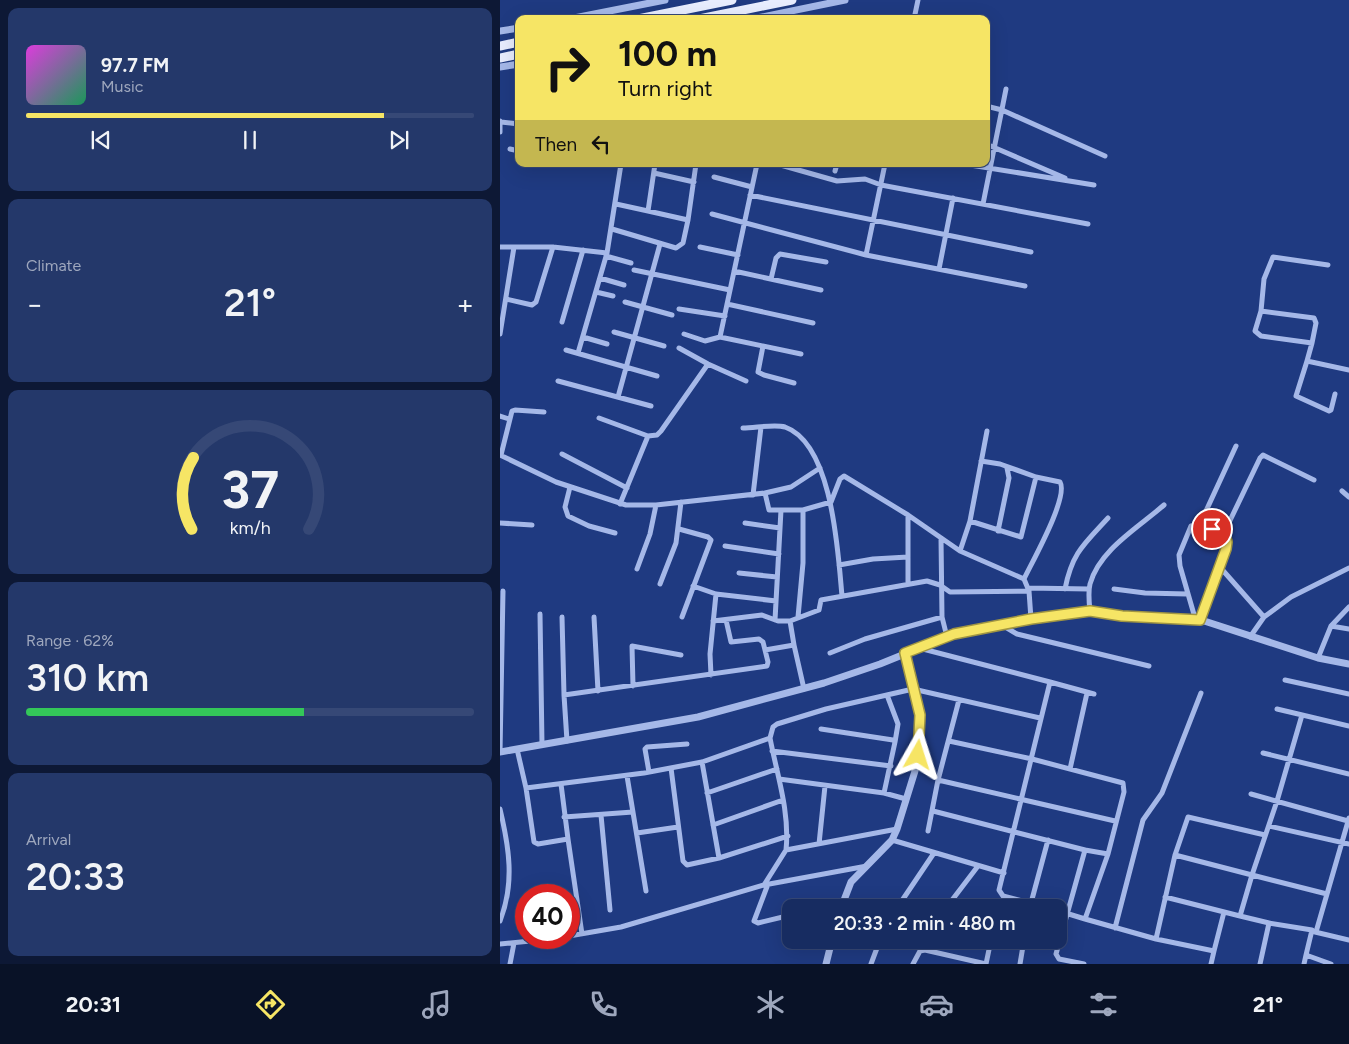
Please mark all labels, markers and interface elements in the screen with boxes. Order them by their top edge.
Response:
text: 100 m [618,33,717,75]
icon: right [535,35,600,100]
text: 97.7 FM [101,54,169,77]
text: Turn right [618,75,713,102]
text: Music [101,77,143,96]
icon: previous [87,126,115,154]
icon: pause [236,126,264,154]
icon: next [385,126,413,154]
icon: left [587,130,615,158]
text: Then [535,133,577,156]
text: Climate [26,256,81,275]
text: 21° [224,280,276,326]
text: − [26,287,43,321]
text: + [457,287,474,321]
text: 37 [221,459,279,521]
pin [1191,508,1233,550]
icon: arrive [1198,515,1226,543]
text: km/h [230,517,270,538]
text: Range · 62% [26,631,114,650]
text: 310 km [26,655,149,701]
position arrow [891,728,943,780]
text: Arrival [26,830,71,849]
text: 20:33 [26,854,125,900]
speed limit sign: 40 [515,884,580,949]
text: 20:33 · 2 min · 480 m [834,912,1015,935]
icon: directions [253,987,288,1022]
icon: music [419,987,454,1022]
icon: phone [586,987,621,1022]
icon: climate [753,987,788,1022]
icon: car [919,987,954,1022]
icon: filters [1086,987,1121,1022]
text: 20:31 [66,991,121,1018]
text: 21° [1253,991,1283,1018]

